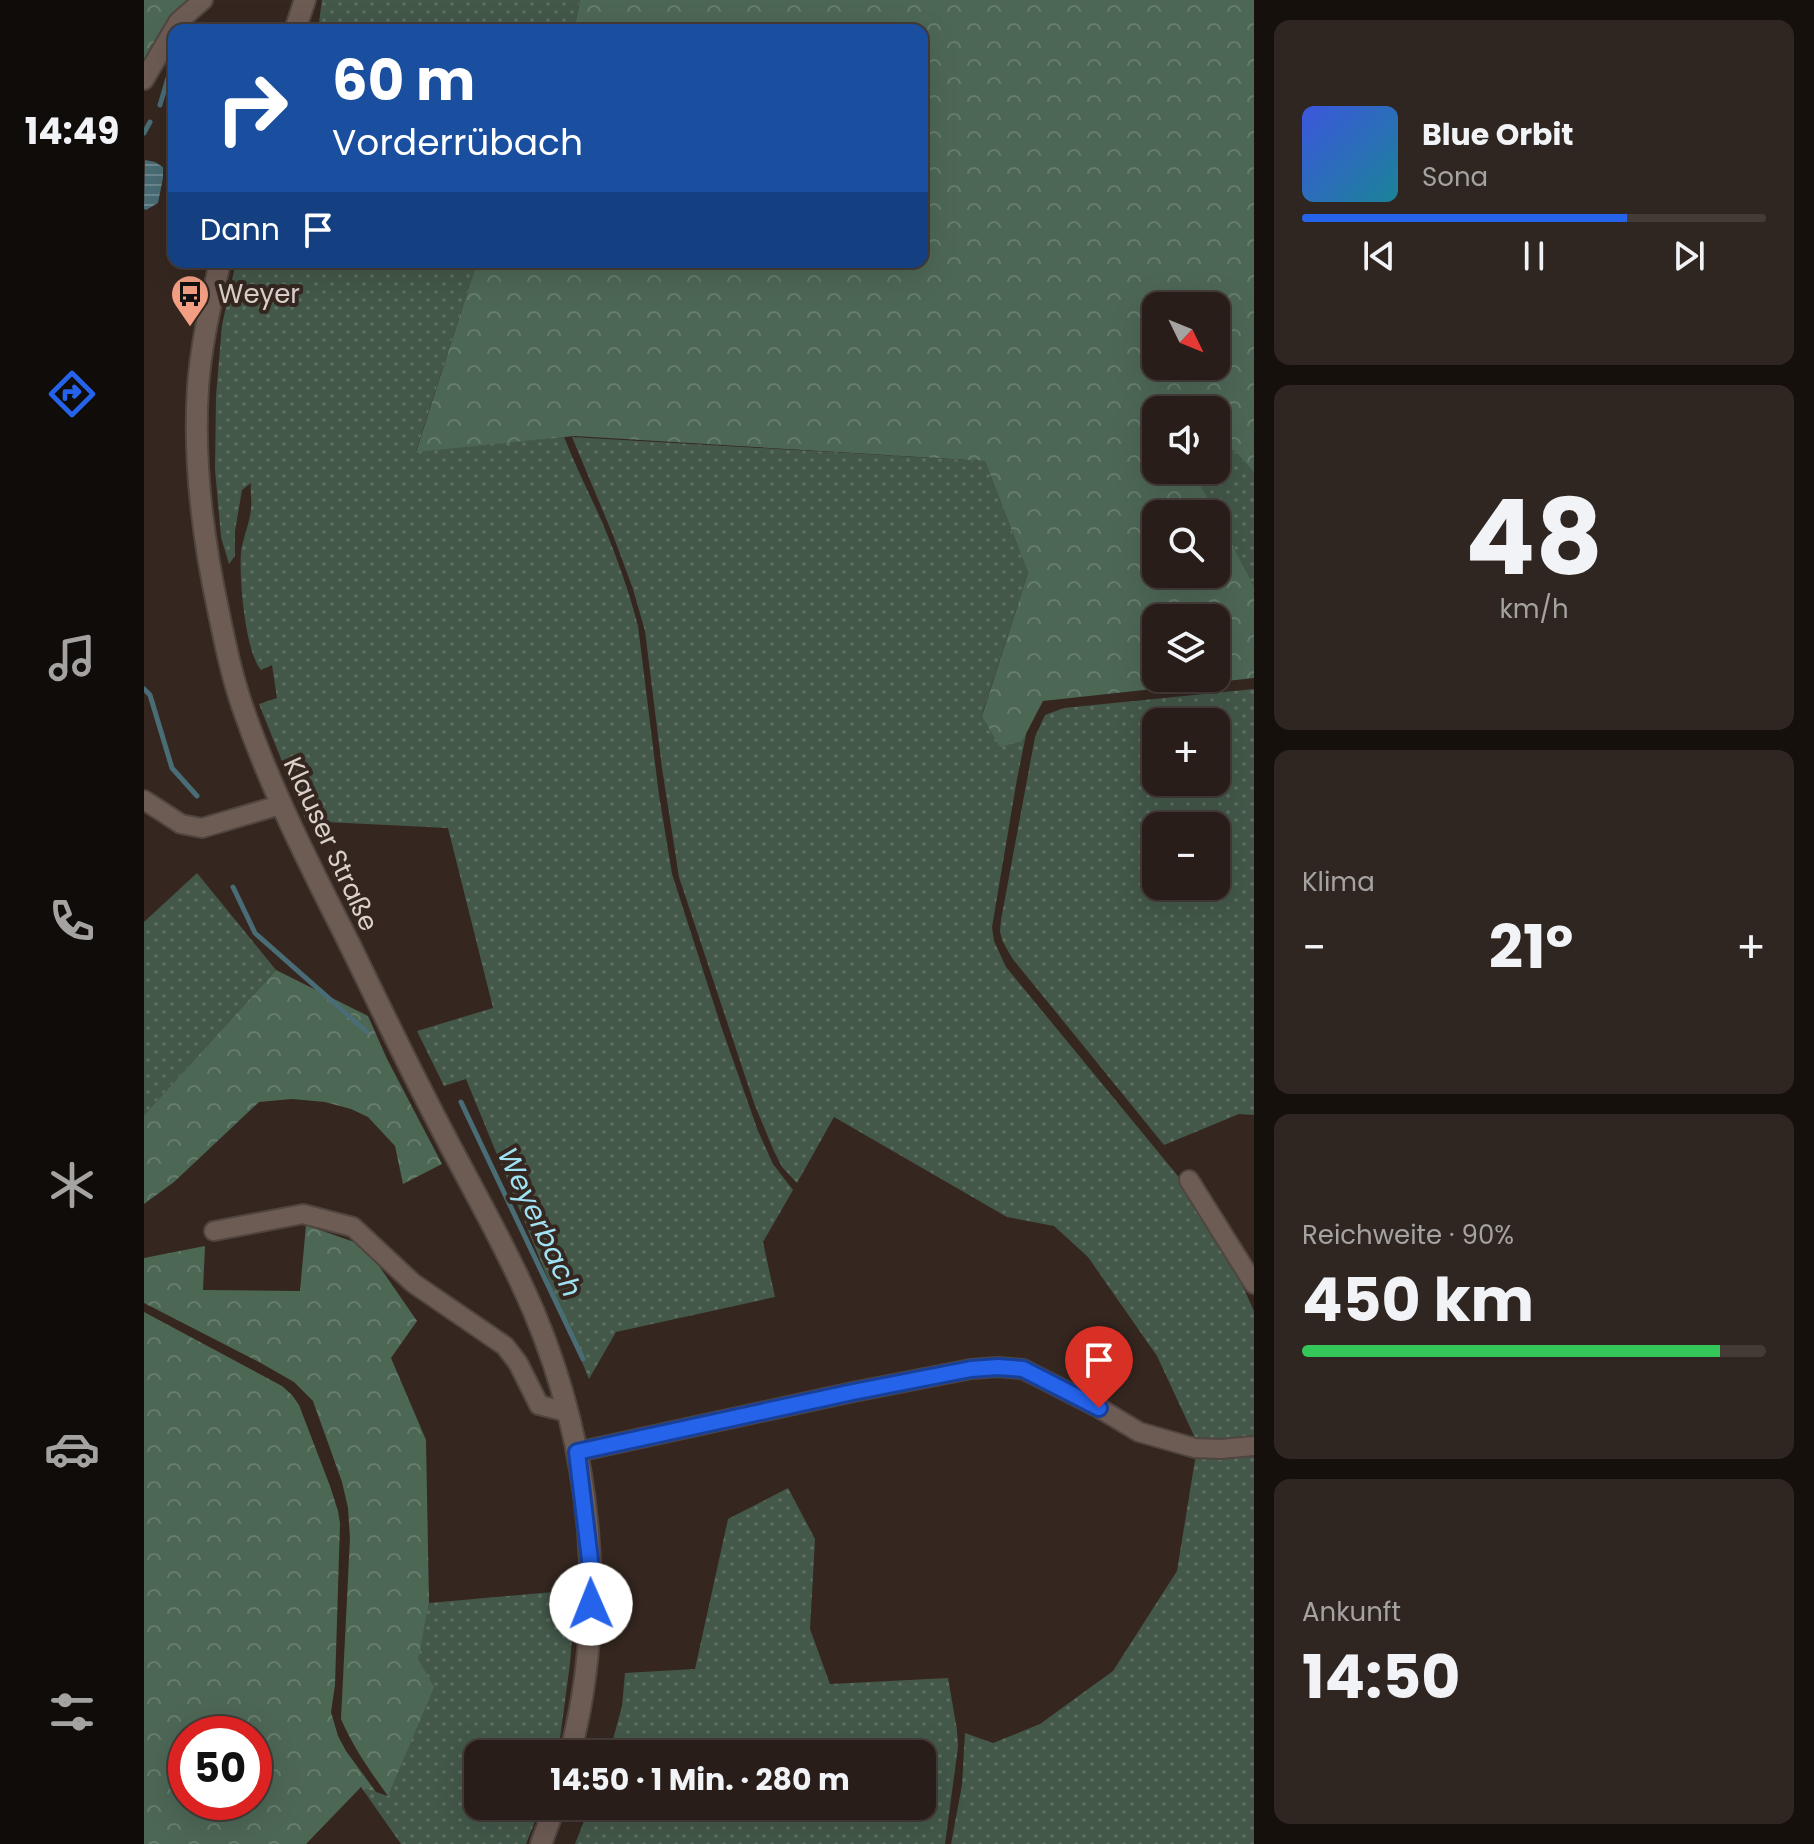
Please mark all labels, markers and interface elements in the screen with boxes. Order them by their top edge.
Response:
text: 60 m [332,41,475,120]
icon: right [200,56,304,160]
text: 14:49 [25,106,119,157]
text: Blue Orbit [1422,113,1574,156]
text: Vorderrübach [332,117,583,168]
text: Sona [1422,159,1488,195]
text: Dann [200,208,280,251]
icon: arrive [296,208,340,252]
icon: previous [1357,234,1401,278]
icon: pause [1512,234,1556,278]
icon: next [1667,234,1711,278]
bus stop icon: Weyer [169,273,211,328]
place label: Weyer [218,276,300,312]
north arrow [1142,292,1230,380]
map controls [1142,292,1230,900]
icon: directions [44,366,100,422]
button: sound [1142,396,1230,484]
text: 48 [1465,465,1603,610]
button: search [1142,500,1230,588]
text: km/h [1499,591,1569,627]
button: layers [1142,604,1230,692]
icon: music [44,630,100,686]
button: + [1142,708,1230,796]
street label: Klauser Straße [275,751,387,937]
button: − [1142,812,1230,900]
text: Klima [1302,864,1375,900]
icon: phone [44,893,100,949]
text: 21° [1489,905,1573,989]
text: − [1302,917,1326,978]
text: + [1736,917,1766,978]
water label: Weyerbach [488,1141,591,1303]
icon: climate [44,1157,100,1213]
text: Reichweite · 90% [1302,1217,1514,1253]
text: 450 km [1302,1258,1534,1342]
pin [1065,1326,1133,1408]
icon: arrive [1077,1338,1121,1382]
icon: car [44,1421,100,1477]
position arrow [549,1562,633,1646]
text: Ankunft [1302,1594,1401,1630]
text: 14:50 [1302,1635,1460,1719]
icon: filters [44,1684,100,1740]
speed limit sign: 50 [168,1716,272,1820]
text: 14:50 · 1 Min. · 280 m [550,1758,850,1801]

